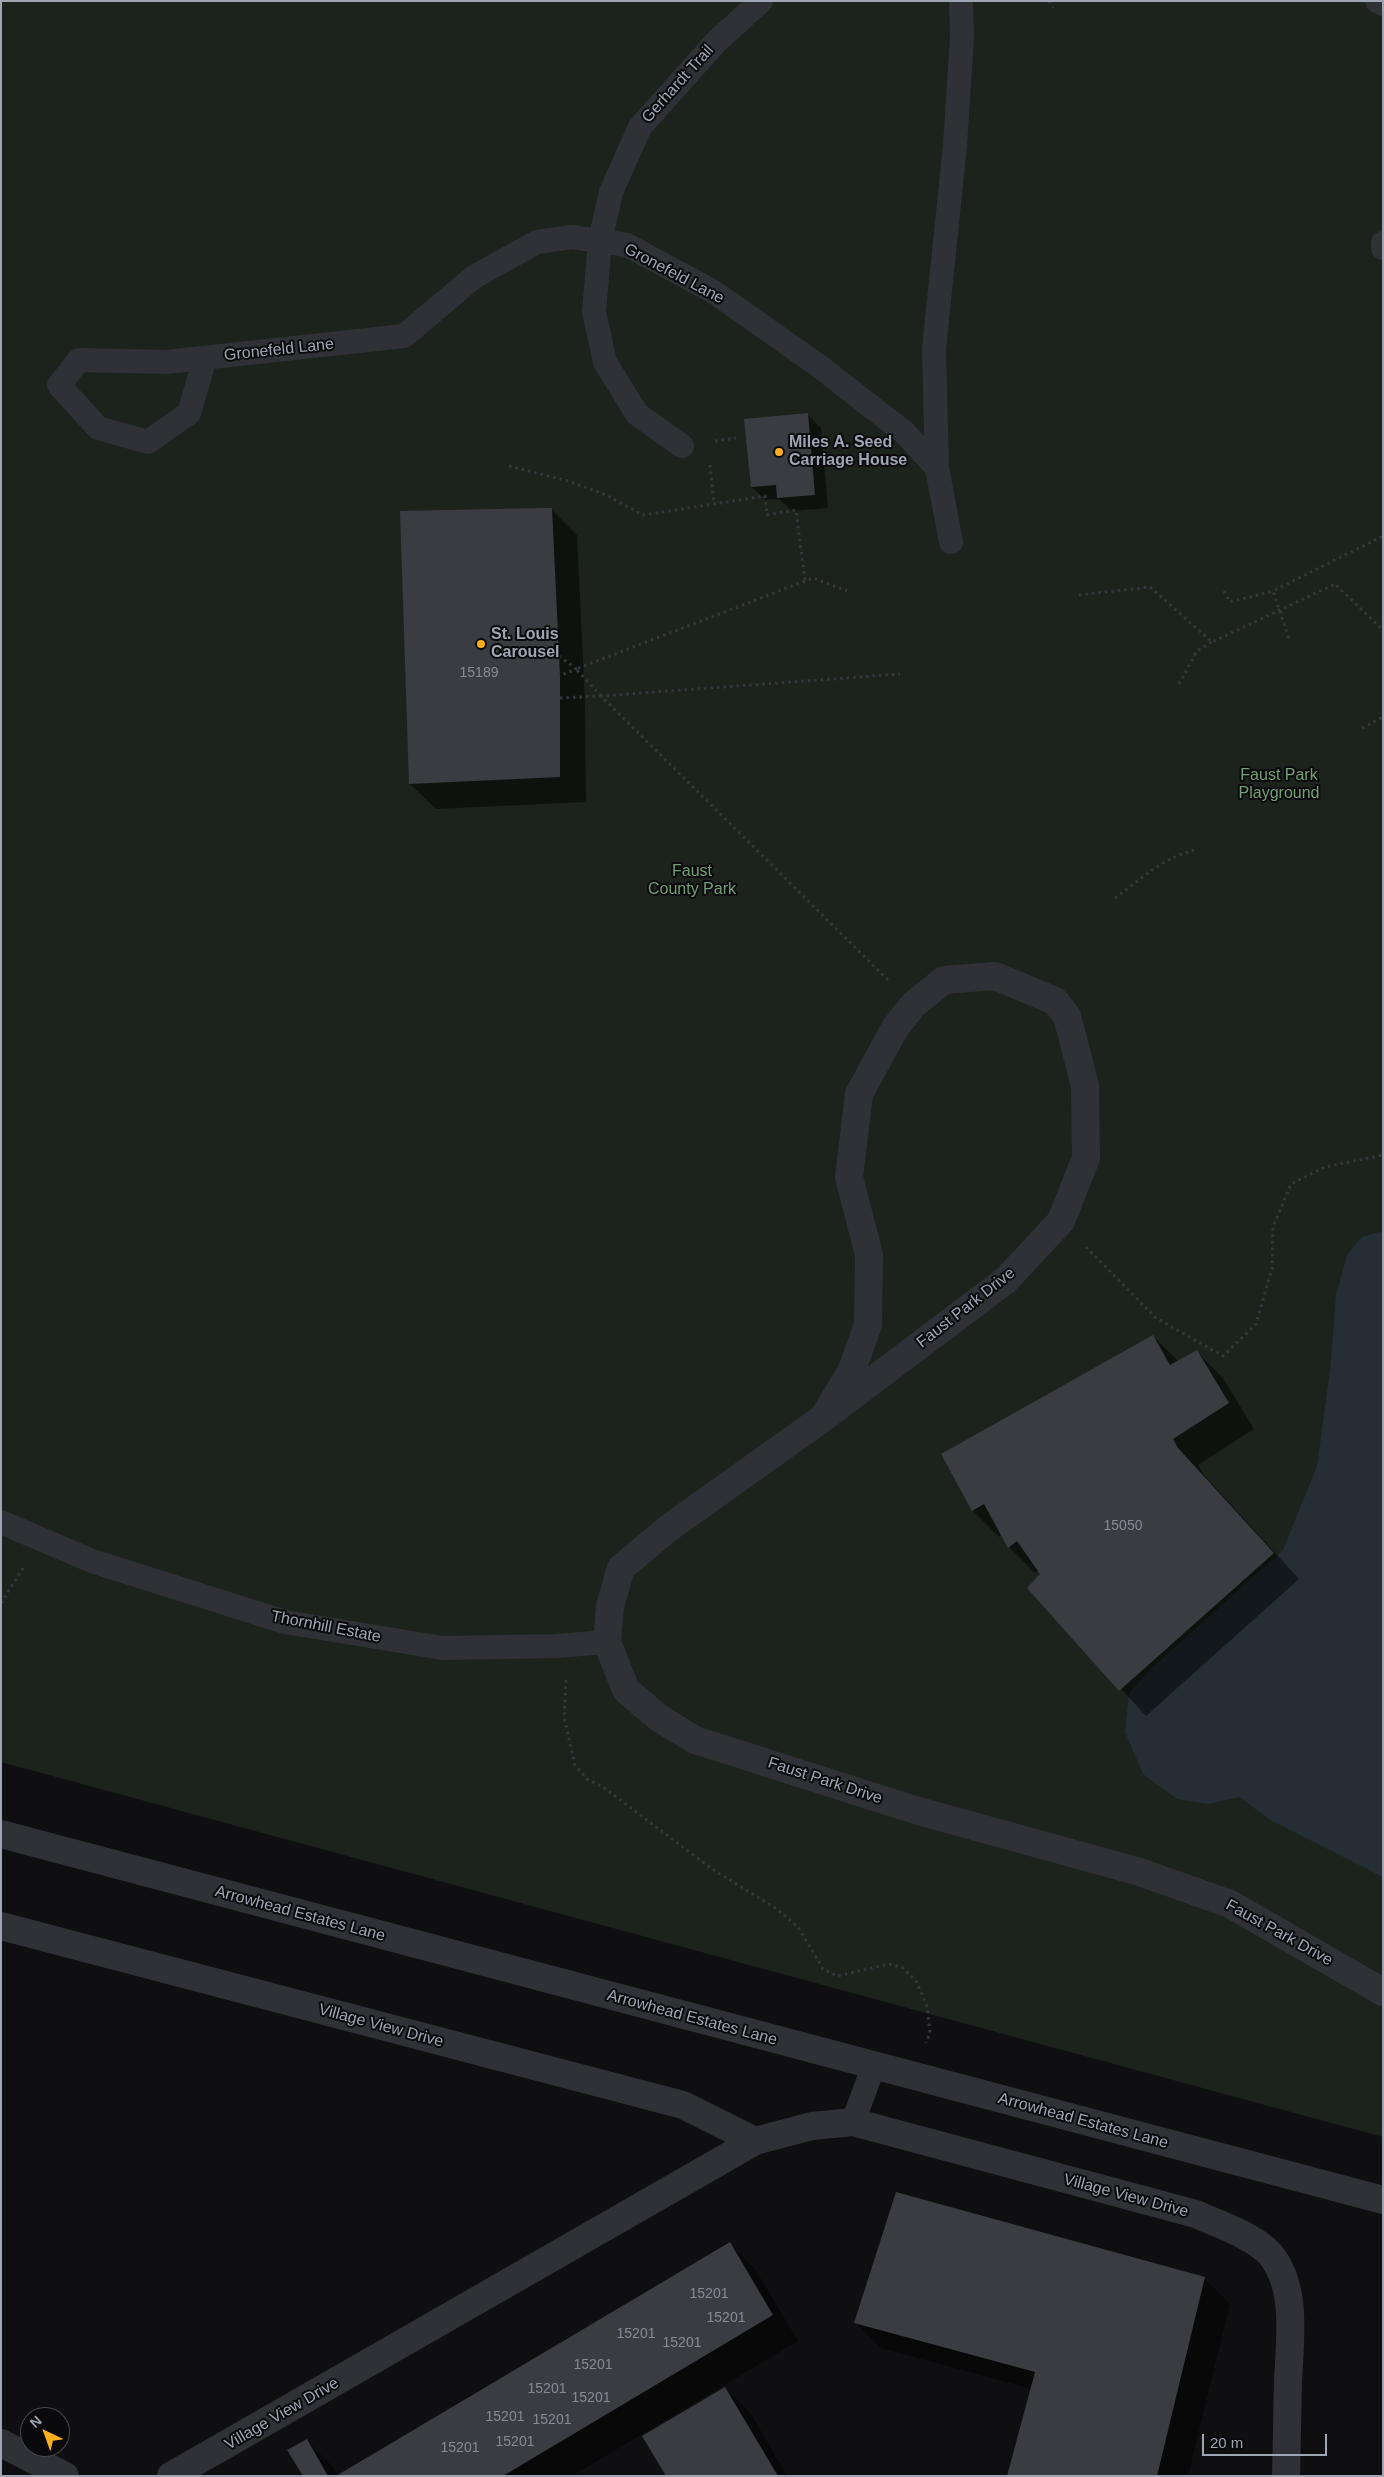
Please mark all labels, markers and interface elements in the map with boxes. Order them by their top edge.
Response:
street label: Gerhardt Trail [638,41,718,127]
street label: Gronefeld Lane [621,240,727,308]
street label: Gronefeld Lane [223,335,335,365]
place label: Miles A. Seed Carriage House [789,433,907,471]
marker: Miles A. Seed Carriage House [773,446,785,458]
place label: St. Louis Carousel [491,625,559,663]
marker: St. Louis Carousel [475,638,487,650]
house number: 15189 [460,665,498,681]
park label: Faust Park Playground [1239,766,1319,804]
park label: Faust County Park [648,862,736,900]
street label: Faust Park Drive [913,1264,1019,1352]
house number: 15050 [1104,1518,1142,1534]
street label: Thornhill Estate [270,1607,382,1647]
street label: Faust Park Drive [765,1753,885,1809]
street label: Arrowhead Estates Lane [213,1882,387,1946]
street label: Faust Park Drive [1222,1896,1336,1970]
street label: Arrowhead Estates Lane [605,1986,779,2050]
street label: Village View Drive [317,2000,445,2052]
street label: Arrowhead Estates Lane [996,2089,1170,2153]
street label: Village View Drive [1062,2170,1190,2222]
house number: 15201 [690,2286,728,2302]
house number: 15201 [707,2310,745,2326]
house number: 15201 [617,2326,655,2342]
house number: 15201 [663,2335,701,2351]
house number: 15201 [574,2357,612,2373]
street label: Village View Drive [222,2374,342,2454]
house number: 15201 [528,2381,566,2397]
house number: 15201 [572,2390,610,2406]
north arrow [20,2407,70,2457]
house number: 15201 [486,2409,524,2425]
text: N [27,2412,45,2431]
house number: 15201 [533,2412,571,2428]
scale bar [1204,2424,1329,2456]
house number: 15201 [496,2434,534,2450]
text: 20 m [1210,2434,1243,2451]
house number: 15201 [441,2440,479,2456]

